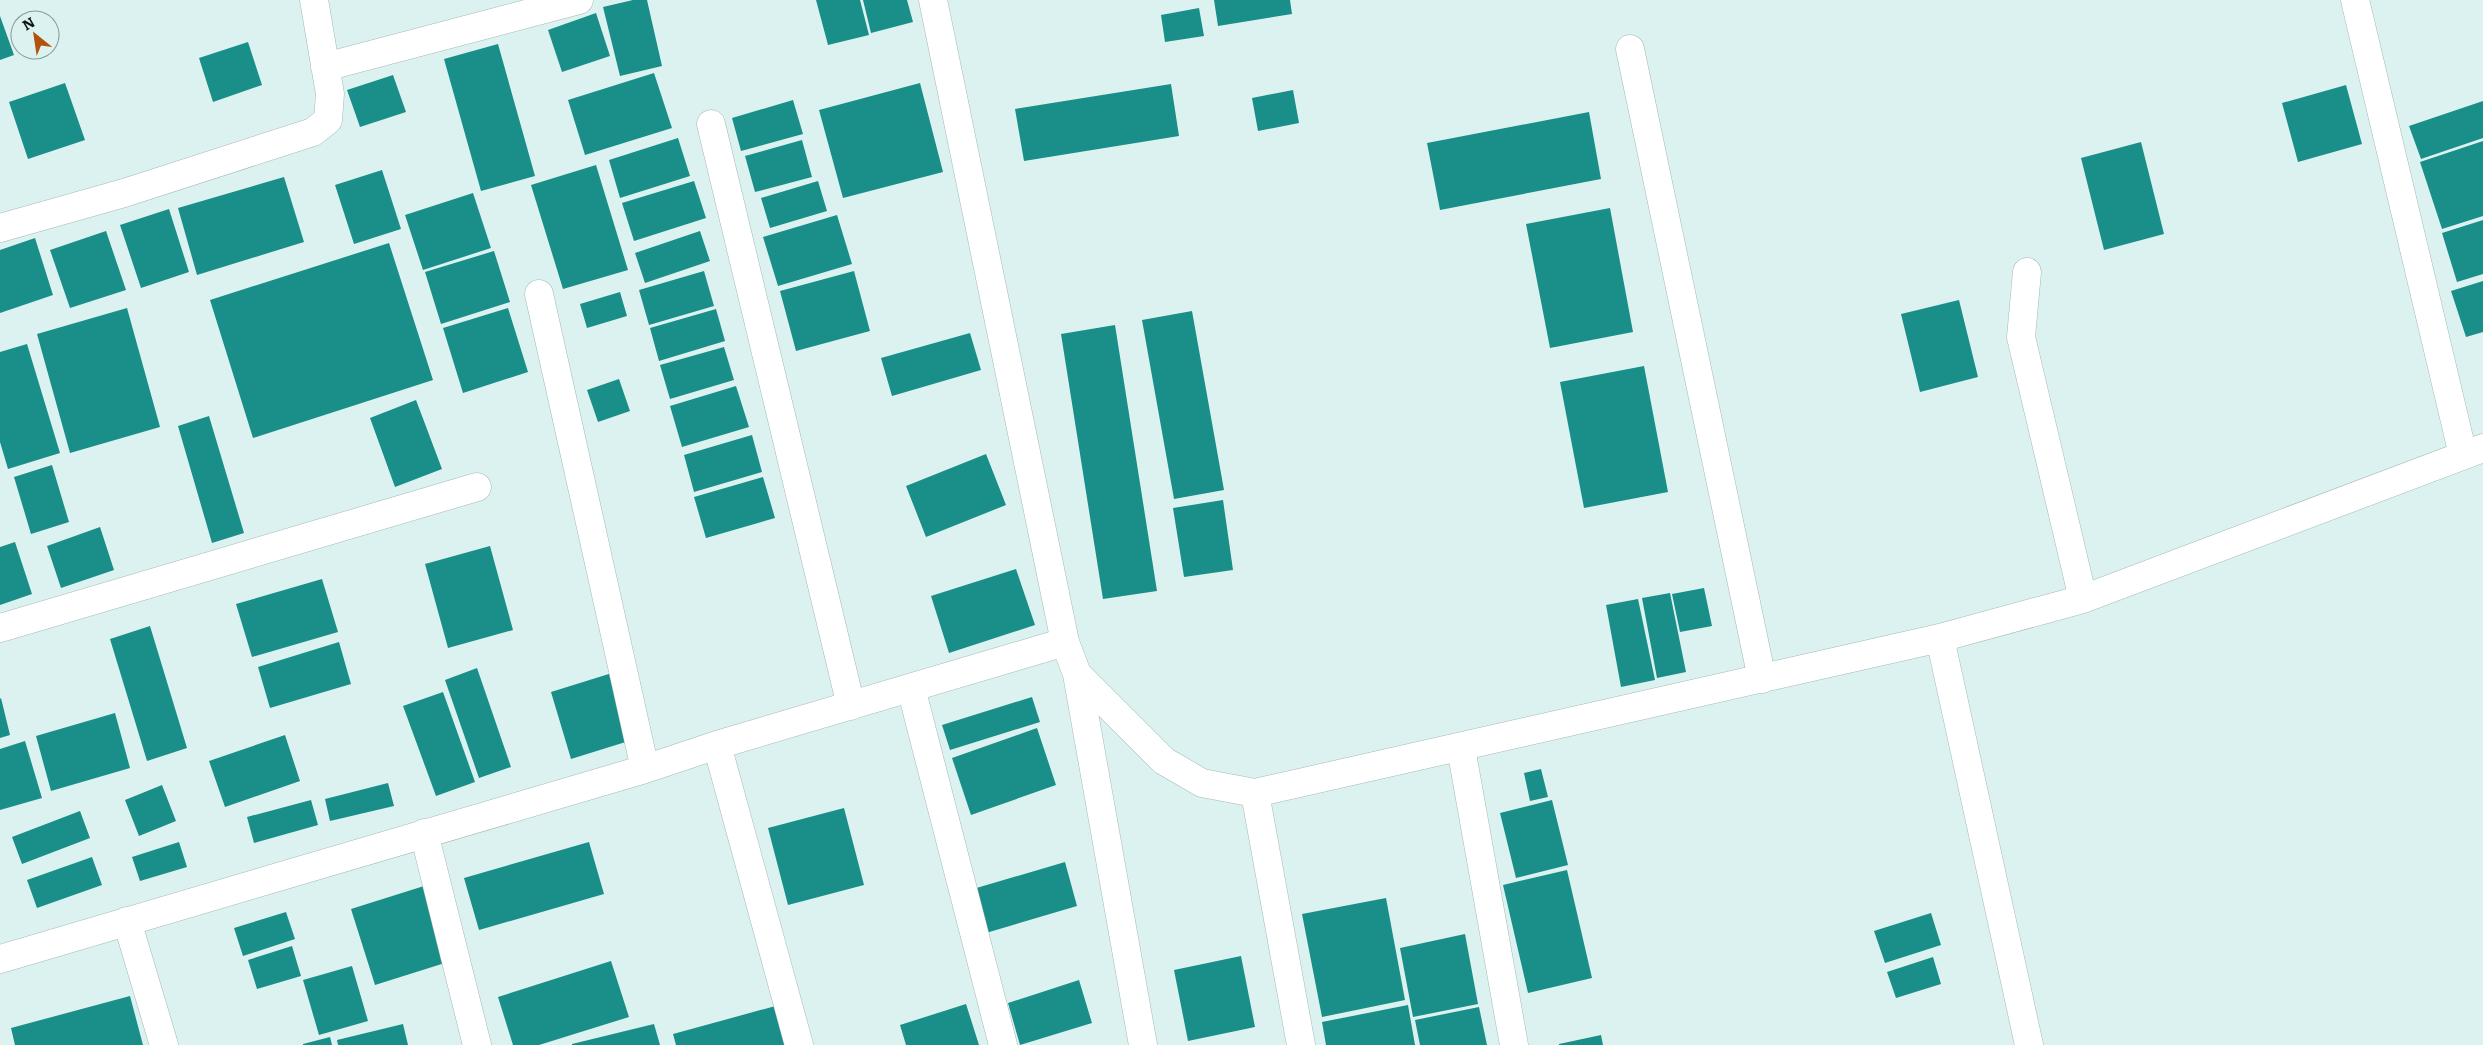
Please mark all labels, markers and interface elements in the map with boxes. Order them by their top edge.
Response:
north arrow [10,10,60,60]
text: N [18,11,38,34]

